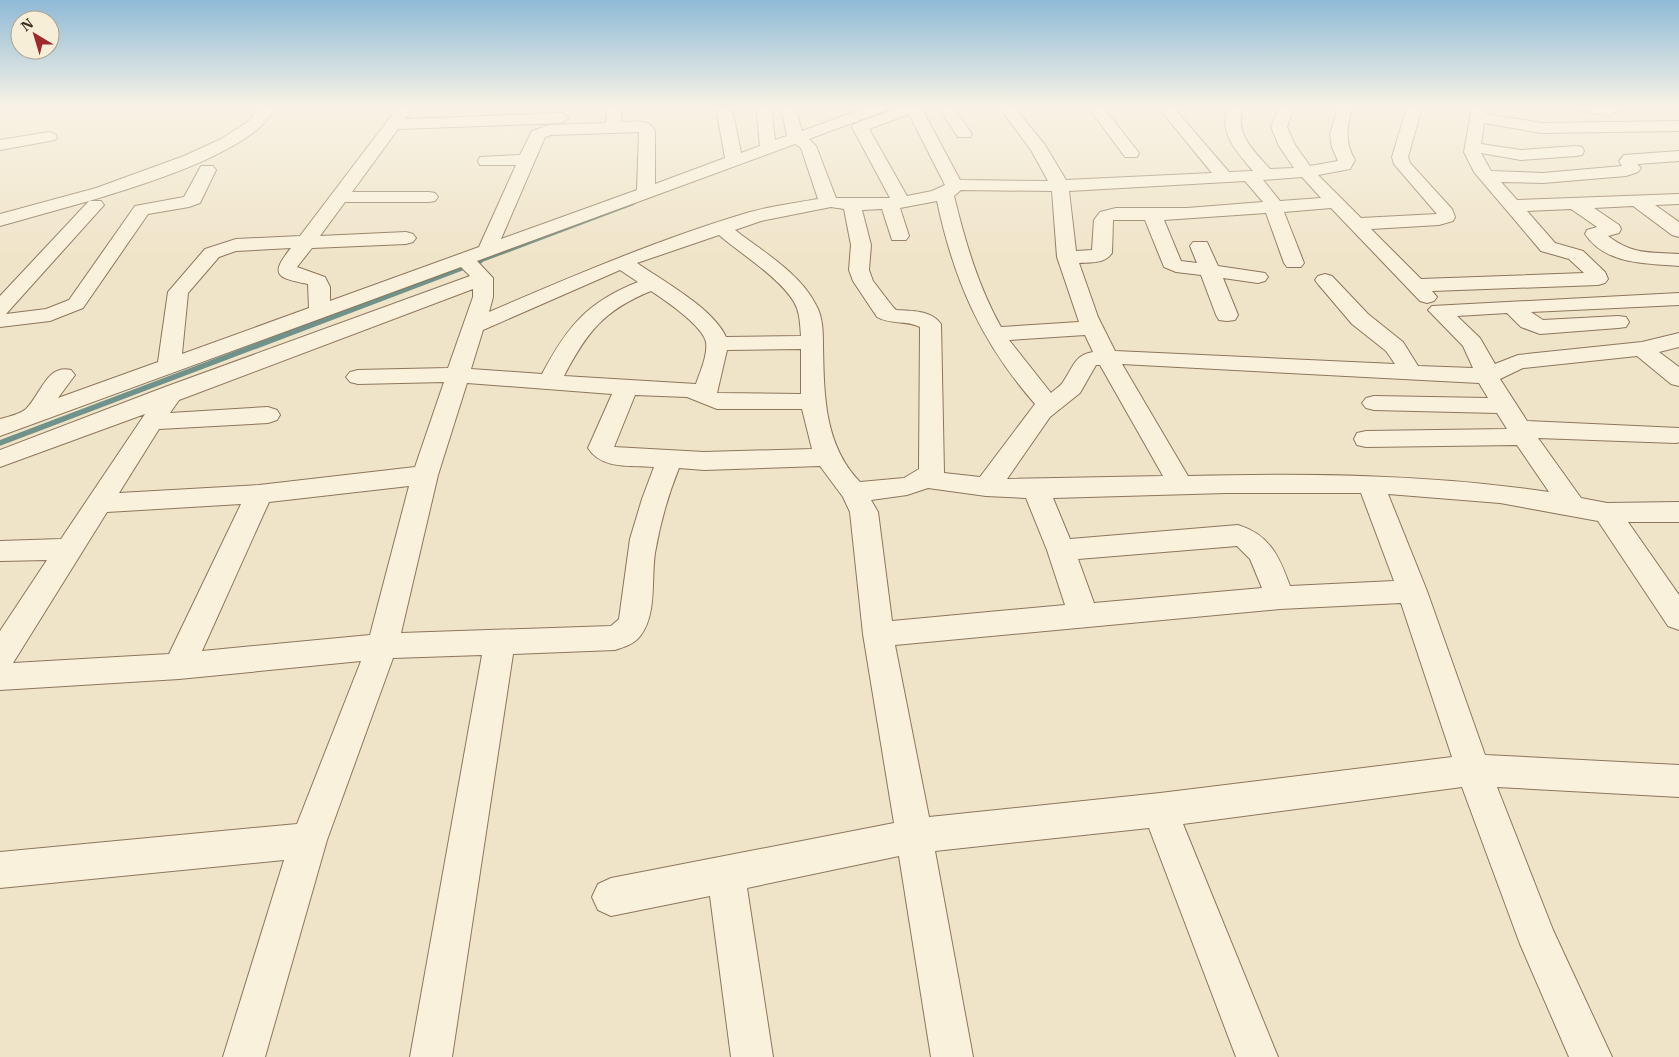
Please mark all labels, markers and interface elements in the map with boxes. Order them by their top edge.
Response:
north arrow [10,10,60,60]
text: N [17,14,37,35]

